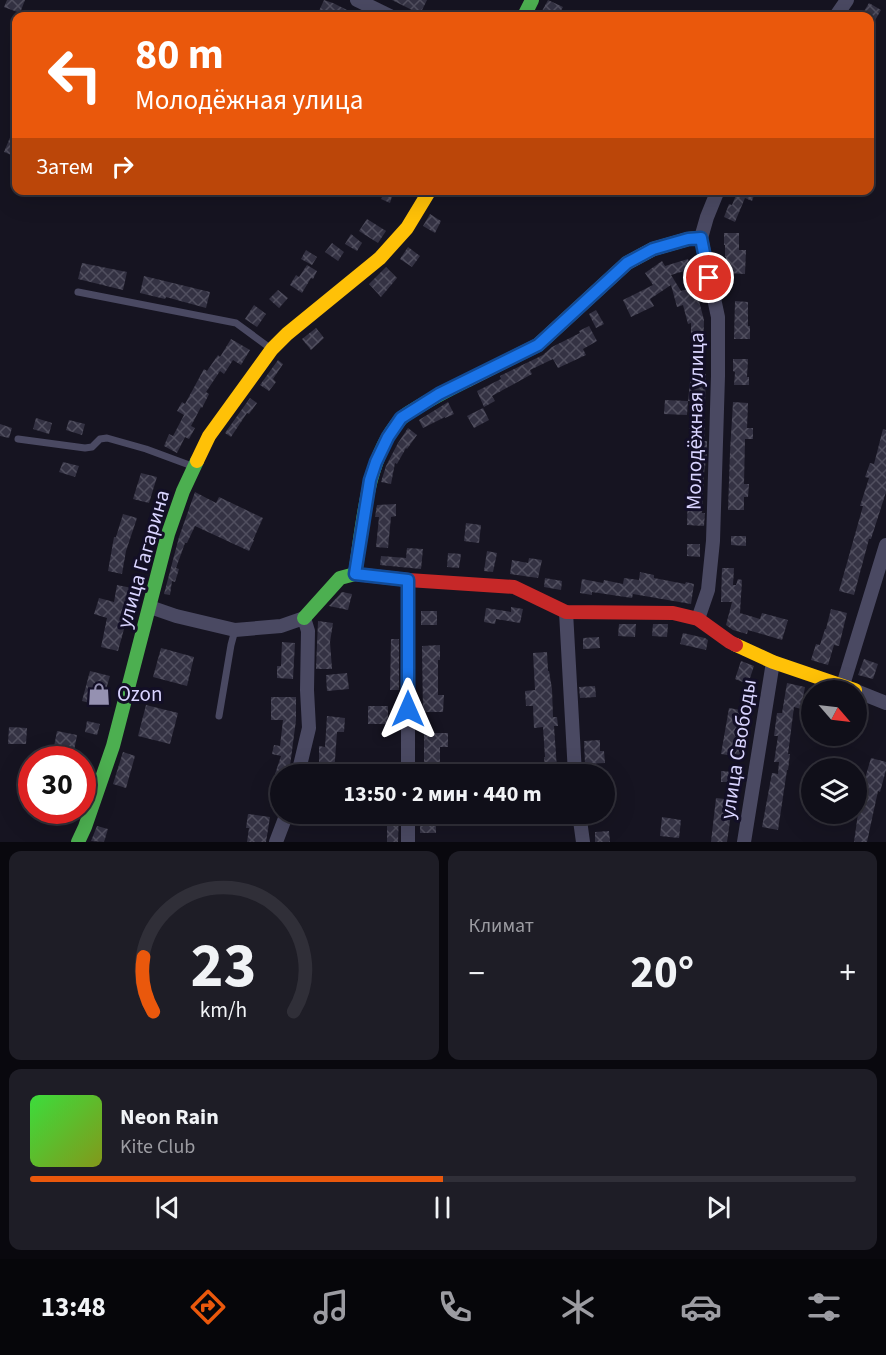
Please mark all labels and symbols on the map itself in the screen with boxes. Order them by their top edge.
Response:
pin [683,252,734,303]
street label: Молодёжная улица [678,332,712,510]
street label: улица Гагарина [109,486,177,632]
position arrow [376,677,440,741]
street label: улица Свободы [712,677,764,821]
place label: Ozon [117,679,162,709]
north arrow [801,680,867,746]
shop icon: Ozon [86,681,112,707]
speed limit sign: 30 [18,746,96,824]

